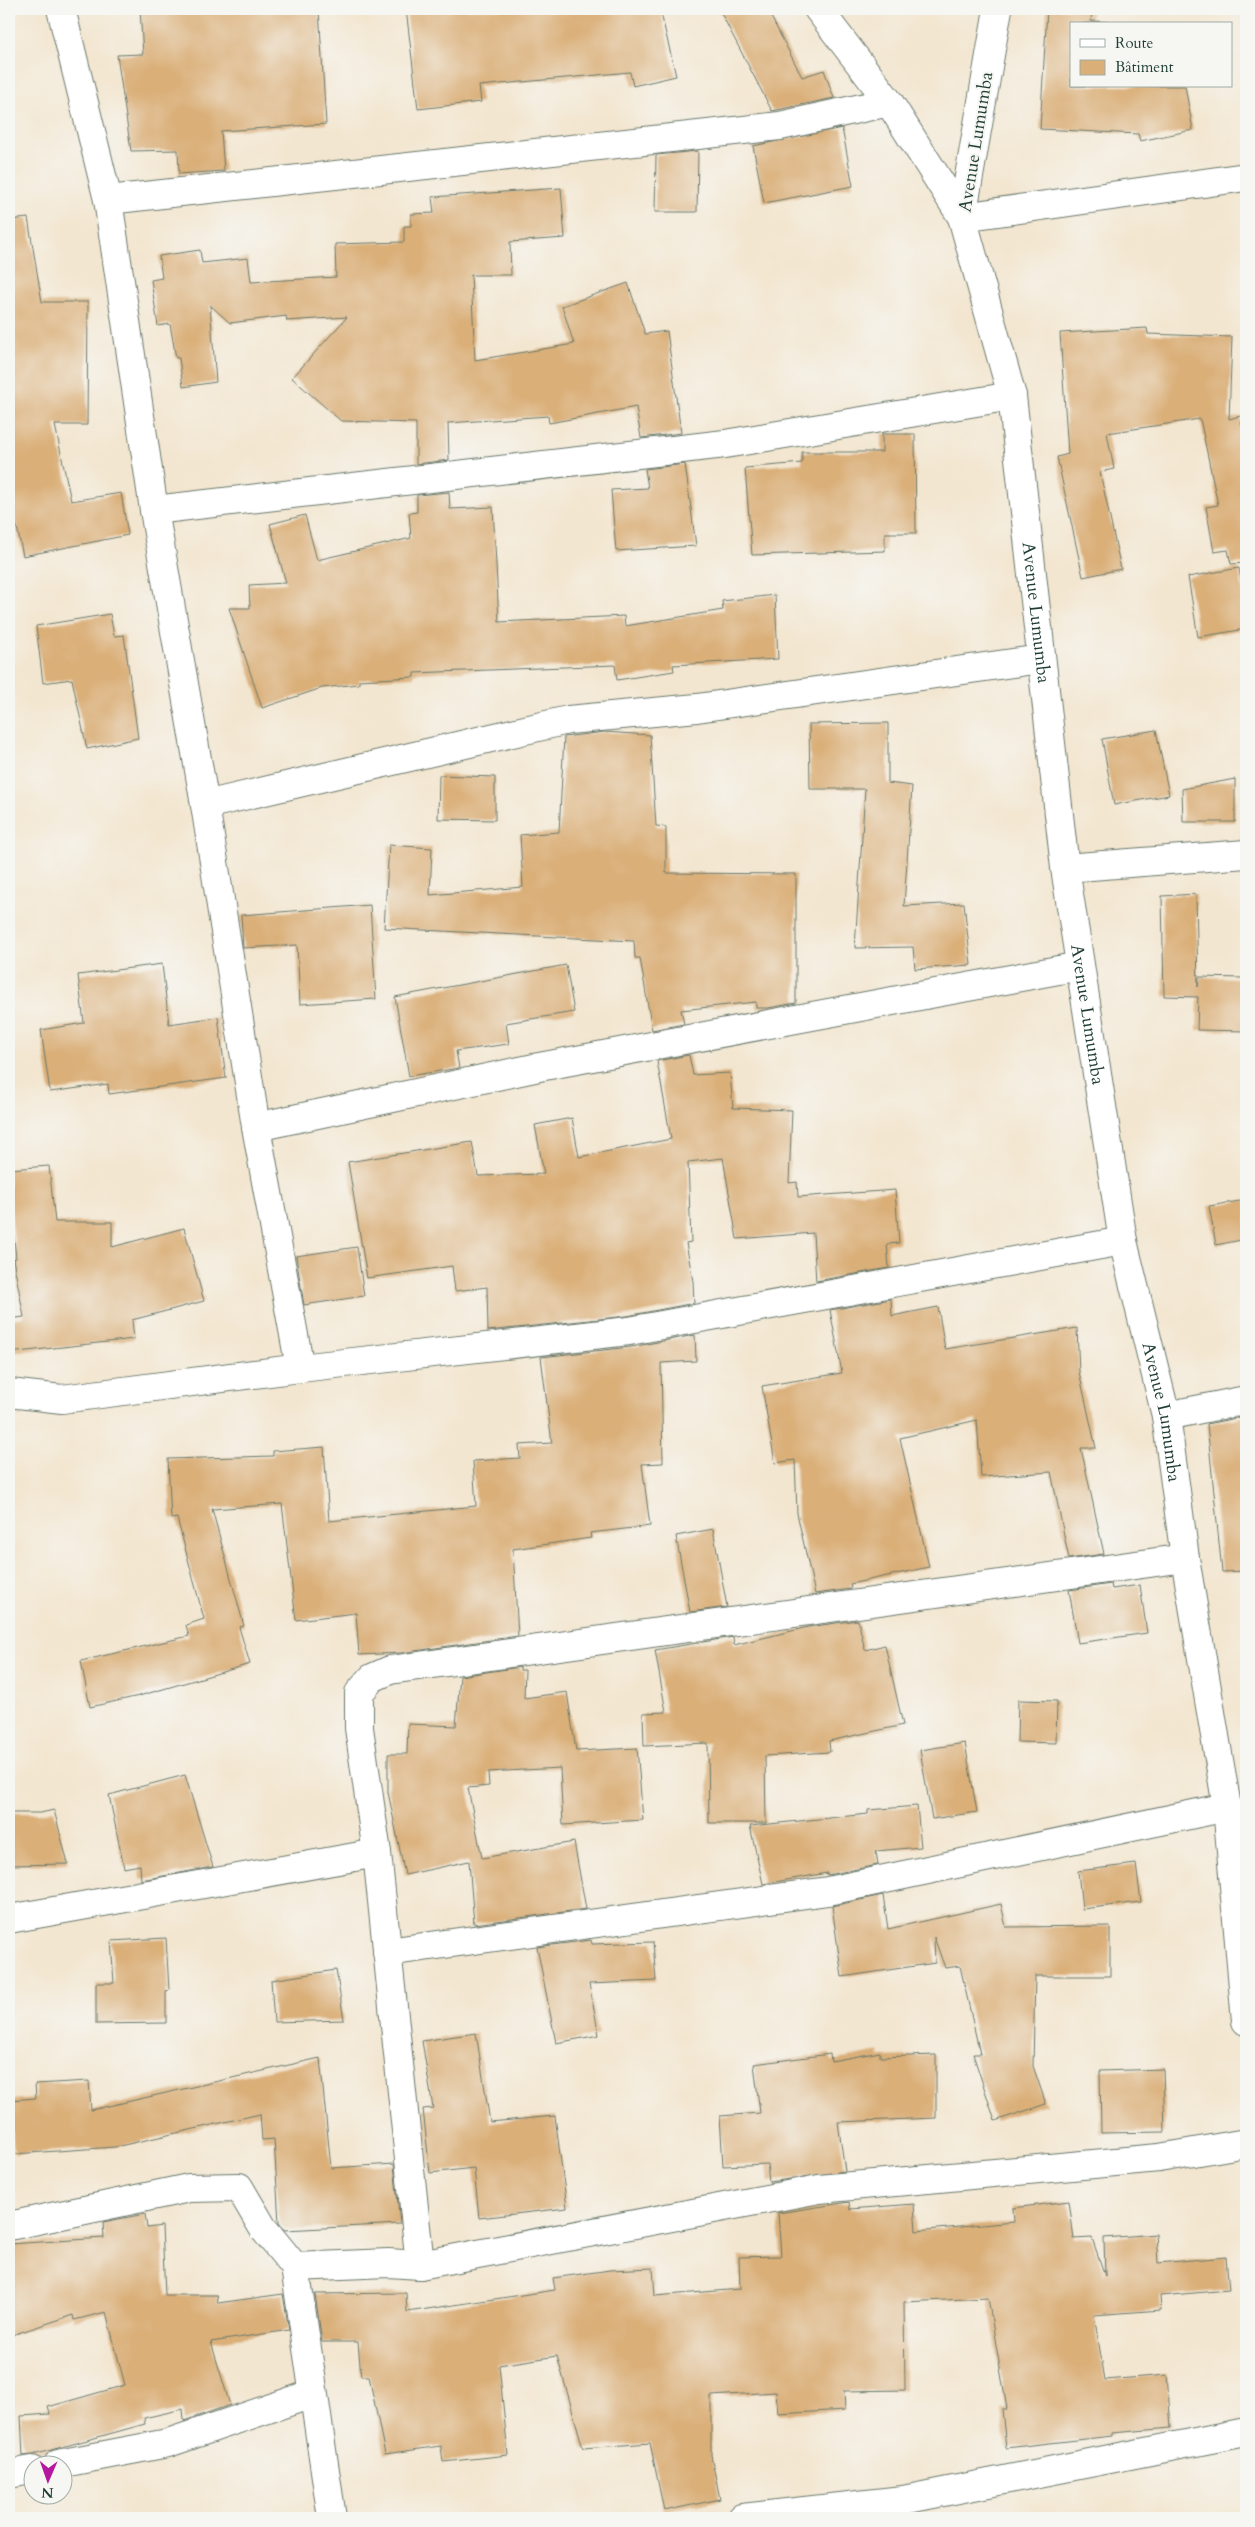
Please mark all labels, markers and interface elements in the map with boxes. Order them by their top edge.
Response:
legend [1070,22,1232,88]
text: Route [1115,33,1153,53]
text: Bâtiment [1115,57,1174,77]
street label: Avenue Lumumba [953,70,999,214]
street label: Avenue Lumumba [1016,541,1057,685]
street label: Avenue Lumumba [1065,942,1111,1087]
street label: Avenue Lumumba [1136,1340,1187,1484]
north arrow [22,2454,72,2504]
text: N [41,2483,54,2502]

